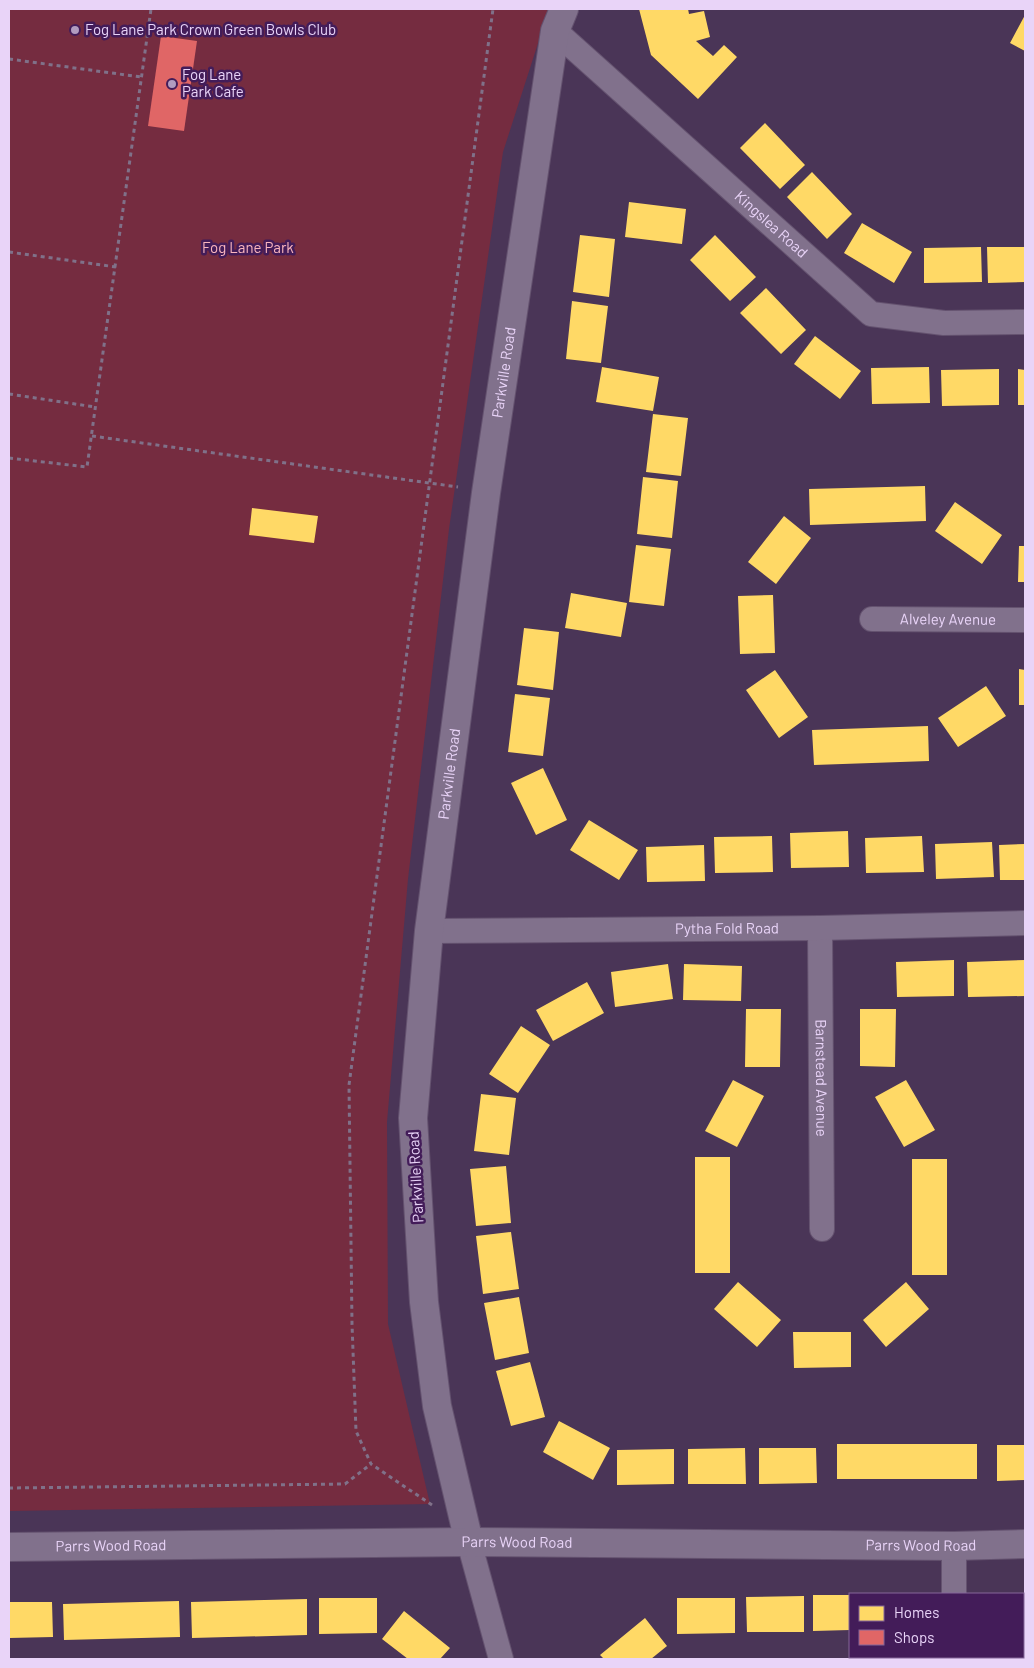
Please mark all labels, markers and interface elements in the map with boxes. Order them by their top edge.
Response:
place label: Fog Lane Park Crown Green Bowls Club [85,20,336,38]
marker: Fog Lane Park Crown Green Bowls Club [69,24,81,36]
place label: Fog Lane Park Cafe [182,65,244,100]
marker: Fog Lane Park Cafe [166,78,178,90]
street label: Kingslea Road [732,186,812,261]
park label: Fog Lane Park [202,238,294,256]
street label: Parkville Road [487,326,519,419]
street label: Alveley Avenue [900,609,996,628]
street label: Parkville Road [434,727,463,820]
street label: Pytha Fold Road [675,918,779,937]
street label: Barnstead Avenue [813,1019,831,1137]
street label: Parkville Road [404,1131,426,1223]
street label: Parrs Wood Road [461,1532,572,1551]
street label: Parrs Wood Road [55,1535,167,1554]
street label: Parrs Wood Road [865,1535,977,1554]
legend [849,1593,1024,1658]
text: Homes [894,1603,939,1621]
text: Shops [894,1628,934,1646]

